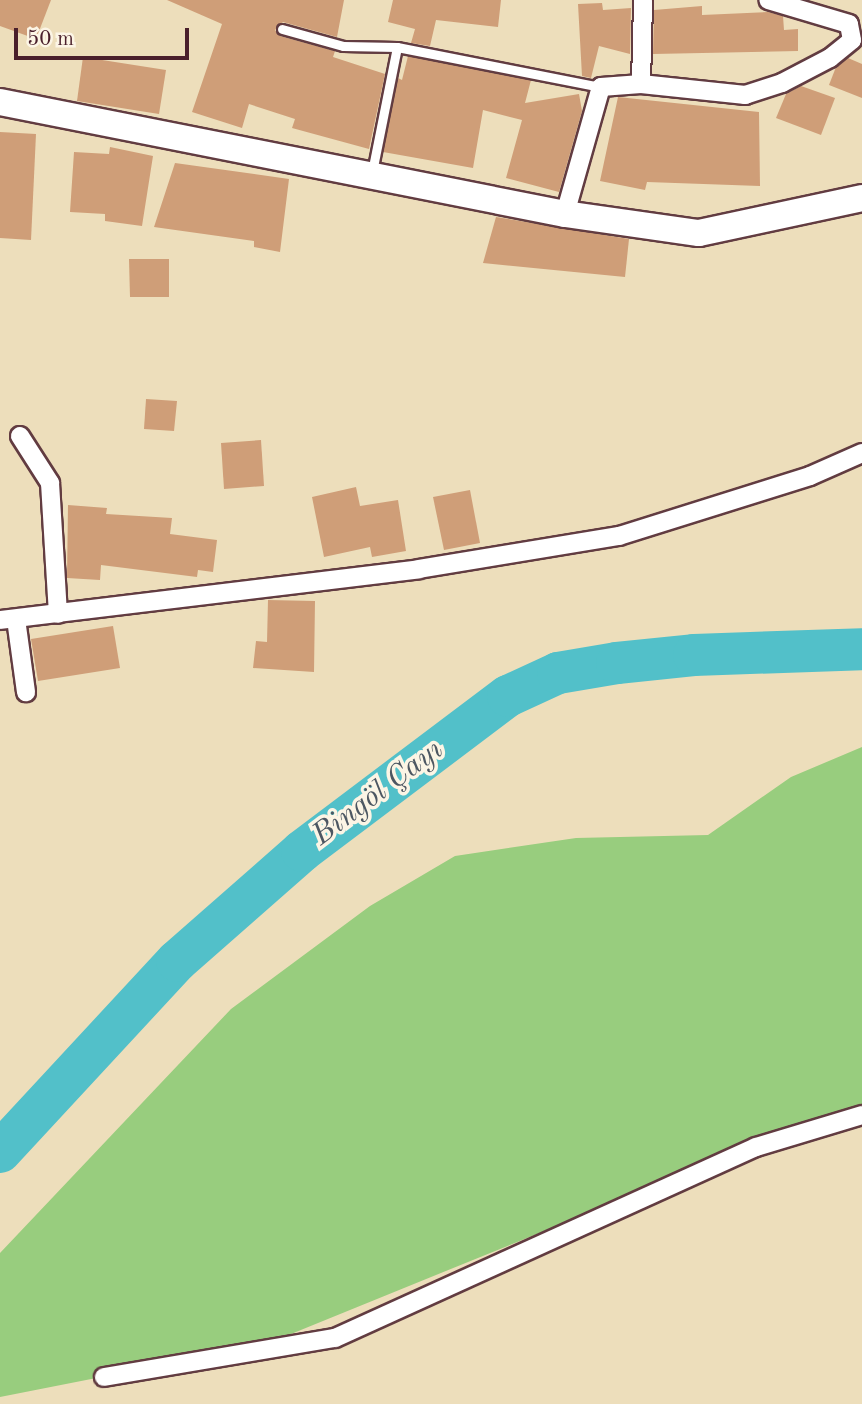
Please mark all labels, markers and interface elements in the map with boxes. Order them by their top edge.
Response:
scale bar [18,14,192,58]
text: 50 m [27,29,74,50]
water label: Bingöl Çayı [305,732,451,854]

